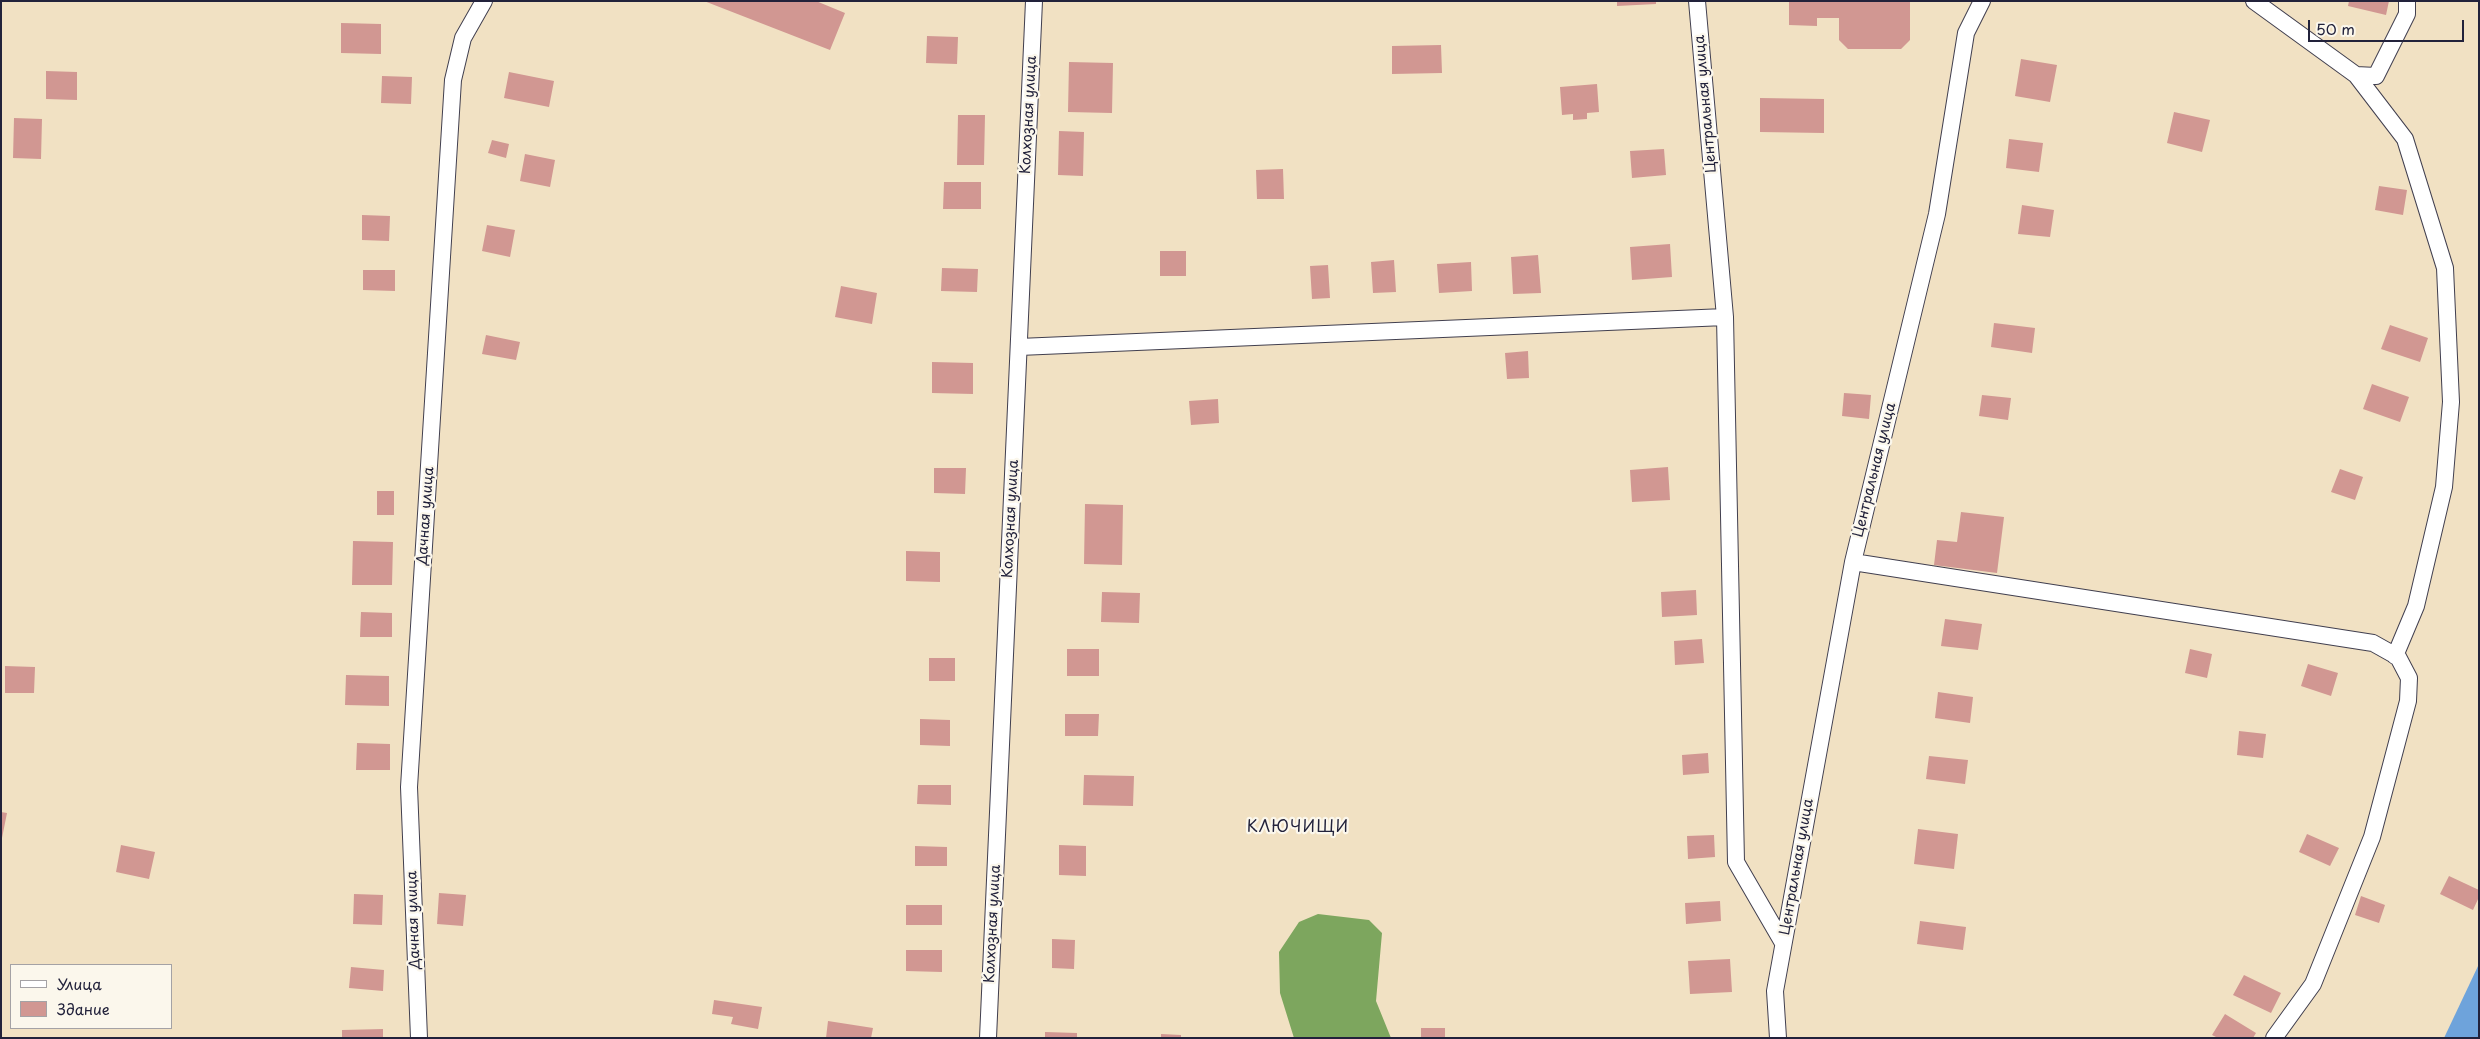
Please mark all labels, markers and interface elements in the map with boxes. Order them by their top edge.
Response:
scale bar [2310,10,2466,42]
text: 50 m [2316,17,2355,40]
street label: Центральная улица [1692,34,1720,174]
street label: Колхозная улица [1018,55,1040,175]
street label: Центральная улица [1850,401,1900,539]
street label: Колхозная улица [1000,459,1022,579]
street label: Дачная улица [414,466,438,566]
street label: Центральная улица [1777,797,1817,937]
district label: КЛЮЧИЩИ [1247,818,1349,838]
street label: Колхозная улица [982,864,1004,984]
street label: Дачная улица [404,871,424,969]
legend [10,964,172,1029]
text: Улица [57,972,102,995]
text: Здание [57,997,110,1020]

